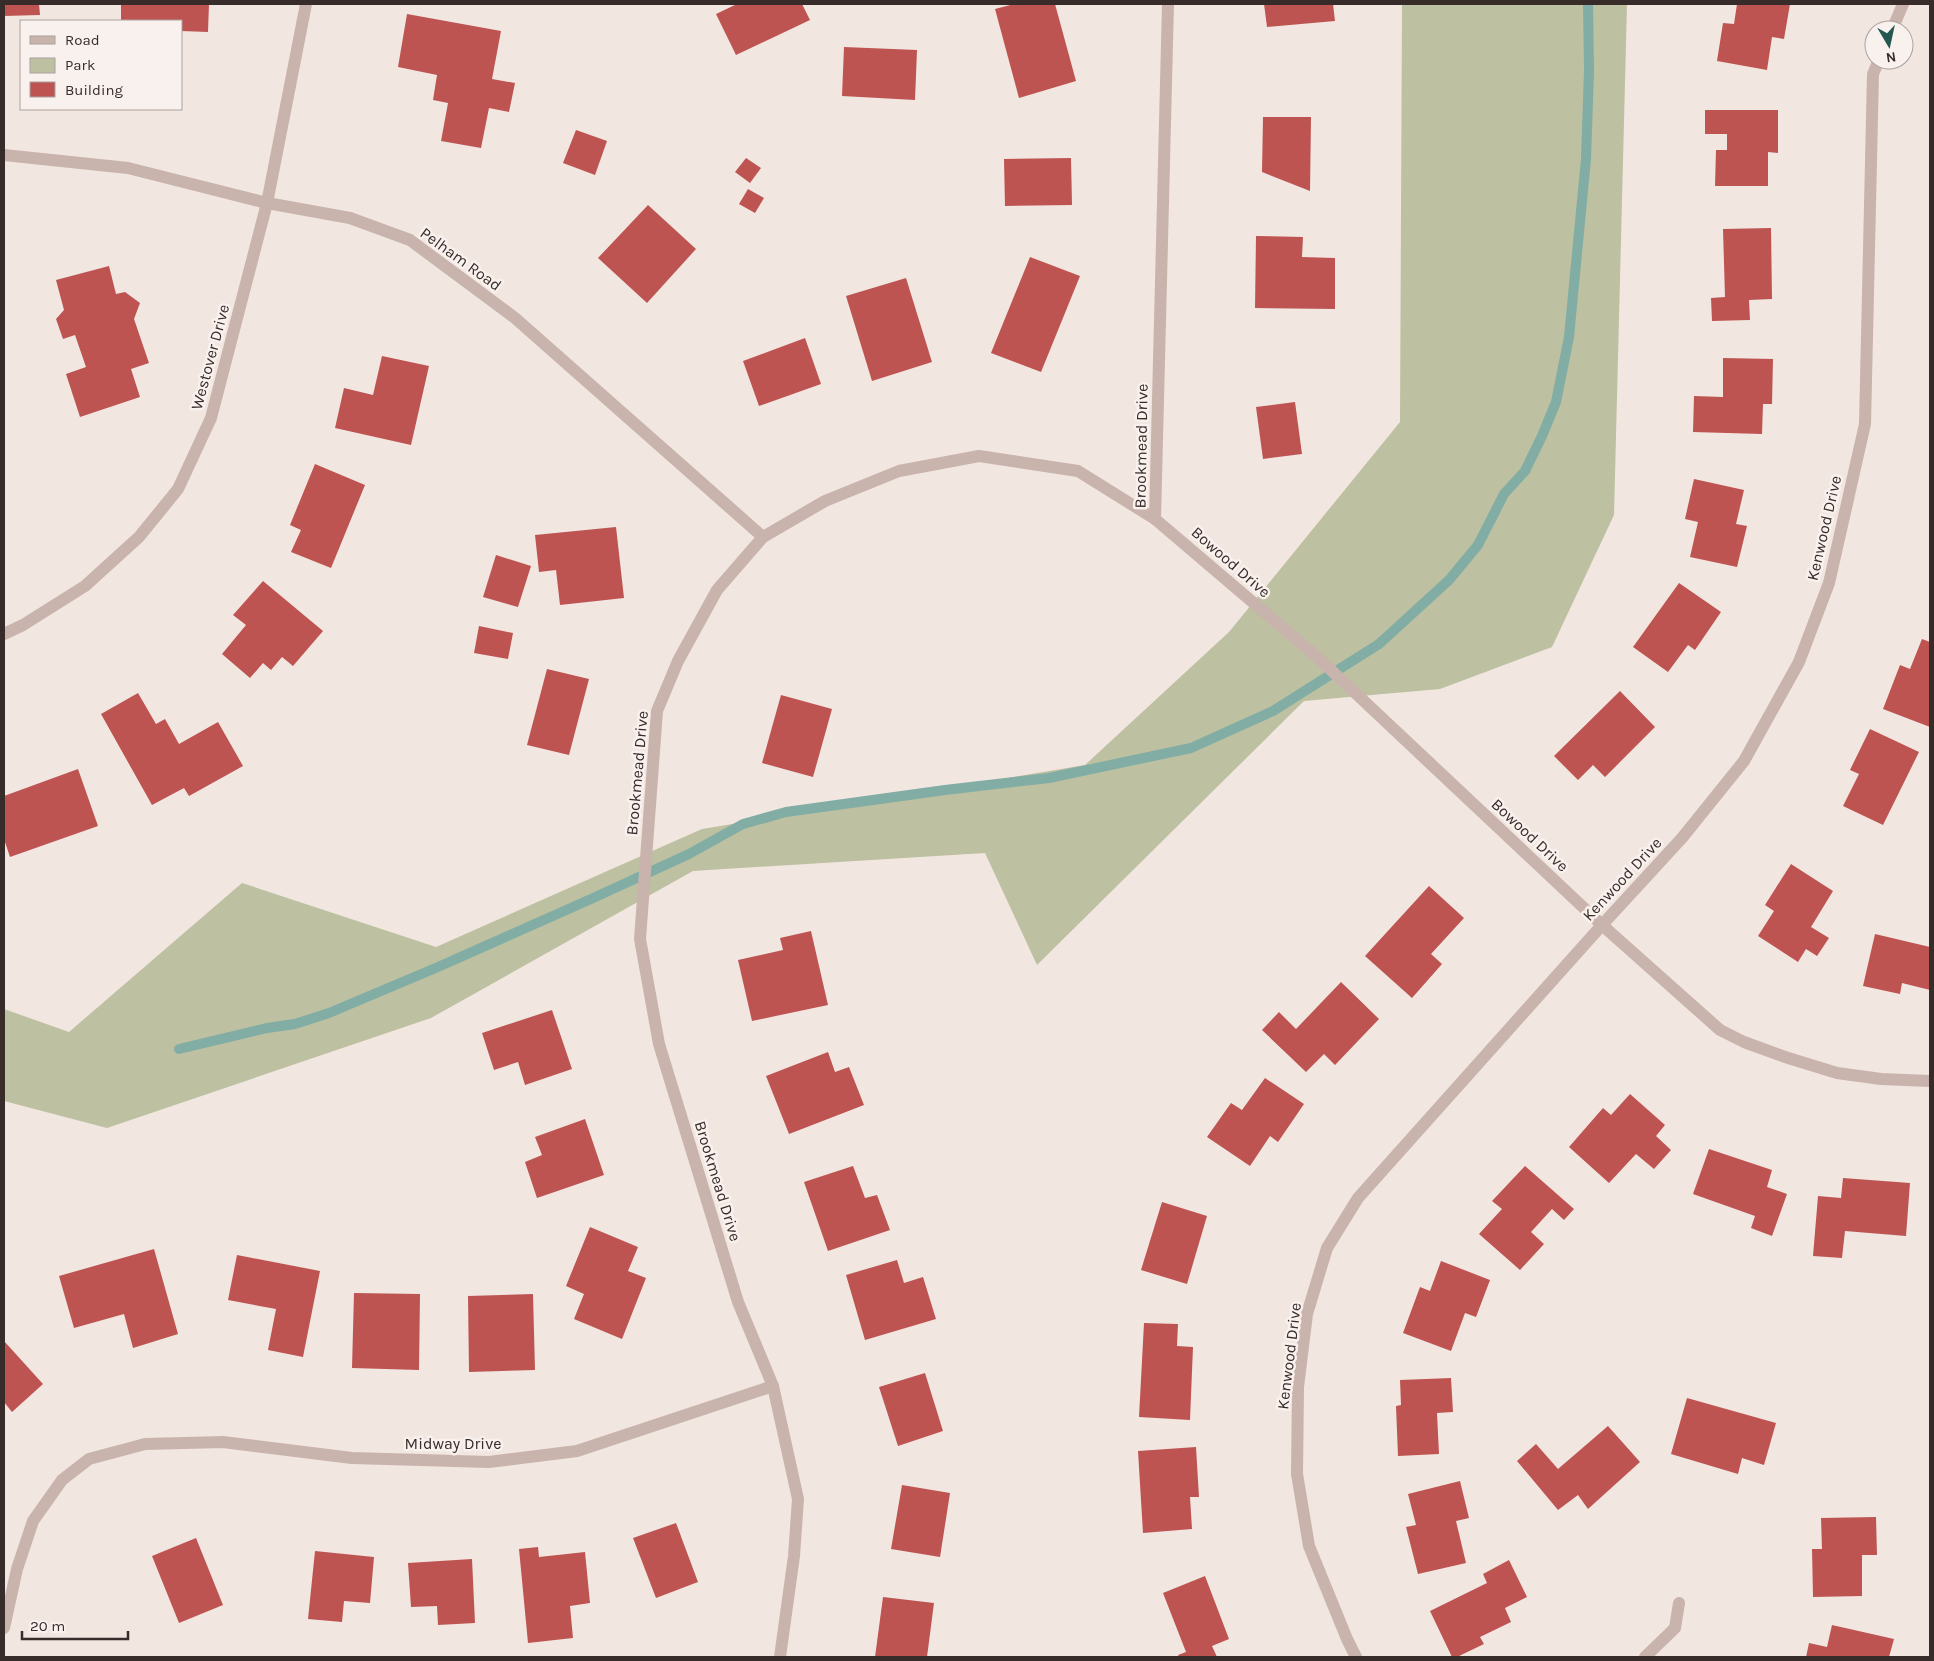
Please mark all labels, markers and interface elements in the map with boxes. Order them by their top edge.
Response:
legend [20,20,182,110]
north arrow [1864,20,1914,70]
text: Road [65,31,100,49]
text: N [1885,48,1897,67]
text: Park [65,56,95,74]
text: Building [65,81,123,99]
street label: Pelham Road [417,223,505,295]
street label: Westover Drive [187,302,233,412]
street label: Brookmead Drive [1130,383,1152,509]
street label: Kenwood Drive [1803,474,1845,582]
street label: Bowood Drive [1188,523,1274,601]
street label: Brookmead Drive [622,710,652,836]
street label: Bowood Drive [1488,794,1572,876]
street label: Kenwood Drive [1578,833,1666,925]
street label: Brookmead Drive [691,1119,745,1243]
street label: Kenwood Drive [1273,1302,1305,1410]
street label: Midway Drive [405,1434,501,1453]
scale bar [22,1608,129,1640]
text: 20 m [30,1617,65,1635]

